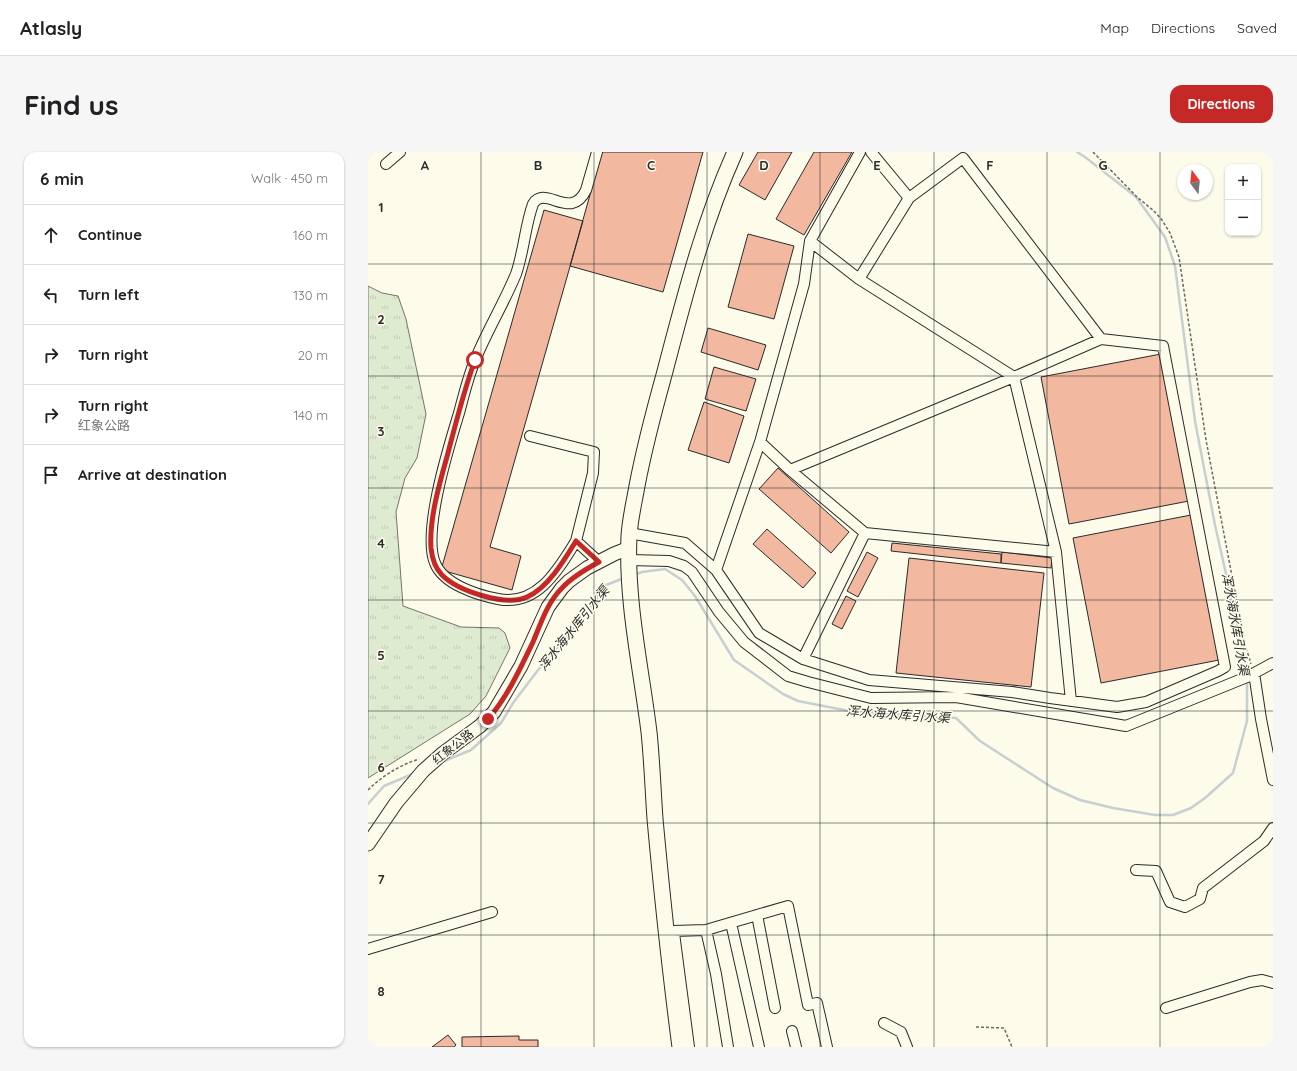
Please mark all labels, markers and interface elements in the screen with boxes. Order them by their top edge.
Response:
text: Atlasly [20,16,82,40]
text: Map [1100,19,1129,37]
text: Directions [1151,19,1215,37]
text: Saved [1237,19,1277,37]
button: Directions [1170,85,1273,123]
text: Find us [24,87,118,122]
text: A [421,157,430,173]
text: B [534,157,542,173]
text: C [647,157,655,173]
text: D [759,157,769,173]
text: E [873,157,881,173]
text: F [986,157,994,173]
text: G [1098,157,1108,173]
north arrow [1177,164,1213,200]
map controls [1225,164,1261,236]
button: + [1225,164,1261,200]
text: 6 min [40,168,84,189]
text: Walk · 450 m [251,170,328,186]
text: 1 [378,199,384,215]
button: − [1225,200,1261,236]
icon: ahead [40,224,62,246]
text: Continue [78,225,142,244]
text: 160 m [293,227,328,243]
icon: left [40,284,62,306]
text: Turn left [78,285,140,304]
text: 130 m [293,287,328,303]
text: 2 [377,311,385,327]
icon: right [40,344,62,366]
text: Turn right [78,345,149,364]
text: 20 m [298,347,328,363]
route start [466,351,484,369]
text: Turn right [78,396,149,415]
icon: right [40,404,62,426]
text: 140 m [293,407,328,423]
text: 红象公路 [78,417,130,433]
text: 3 [378,423,385,439]
icon: arrive [40,464,62,486]
text: Arrive at destination [78,465,227,484]
text: 4 [377,535,385,551]
water label: 浑水海水库引水渠 [1219,571,1253,679]
water label: 浑水海水库引水渠 [534,581,613,673]
text: 5 [377,647,385,663]
water label: 浑水海水库引水渠 [846,702,952,726]
route end [479,710,497,728]
street label: 红象公路 [429,726,476,767]
text: 6 [377,759,385,775]
text: 7 [377,871,385,887]
text: 8 [377,983,385,999]

